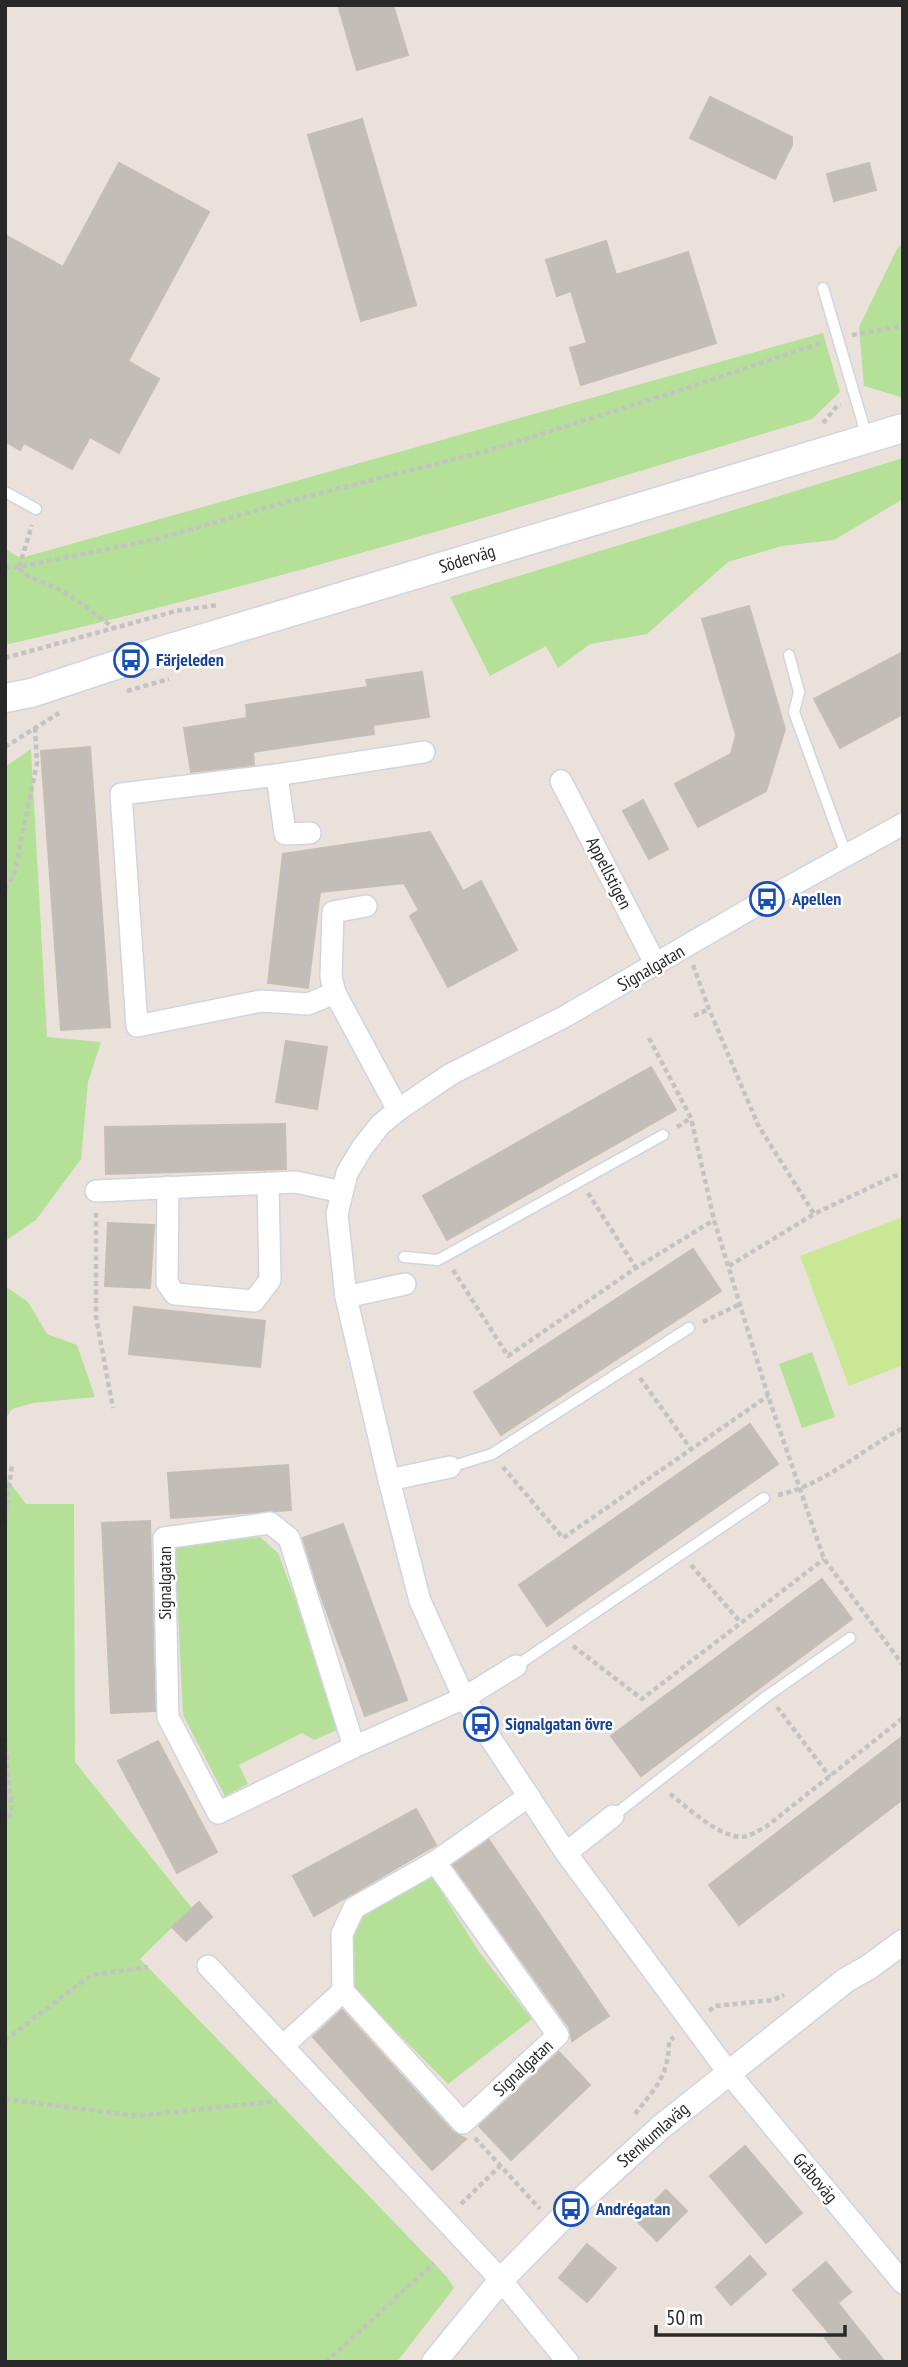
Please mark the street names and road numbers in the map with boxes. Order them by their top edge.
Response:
street label: Söderväg [436,539,498,578]
street label: Appellstigen [581,833,637,913]
street label: Signalgatan [613,939,688,996]
street label: Signalgatan [153,1546,176,1620]
street label: Signalgatan [488,2034,557,2101]
street label: Stenkumlaväg [612,2097,693,2172]
street label: Gråboväg [788,2148,843,2207]

